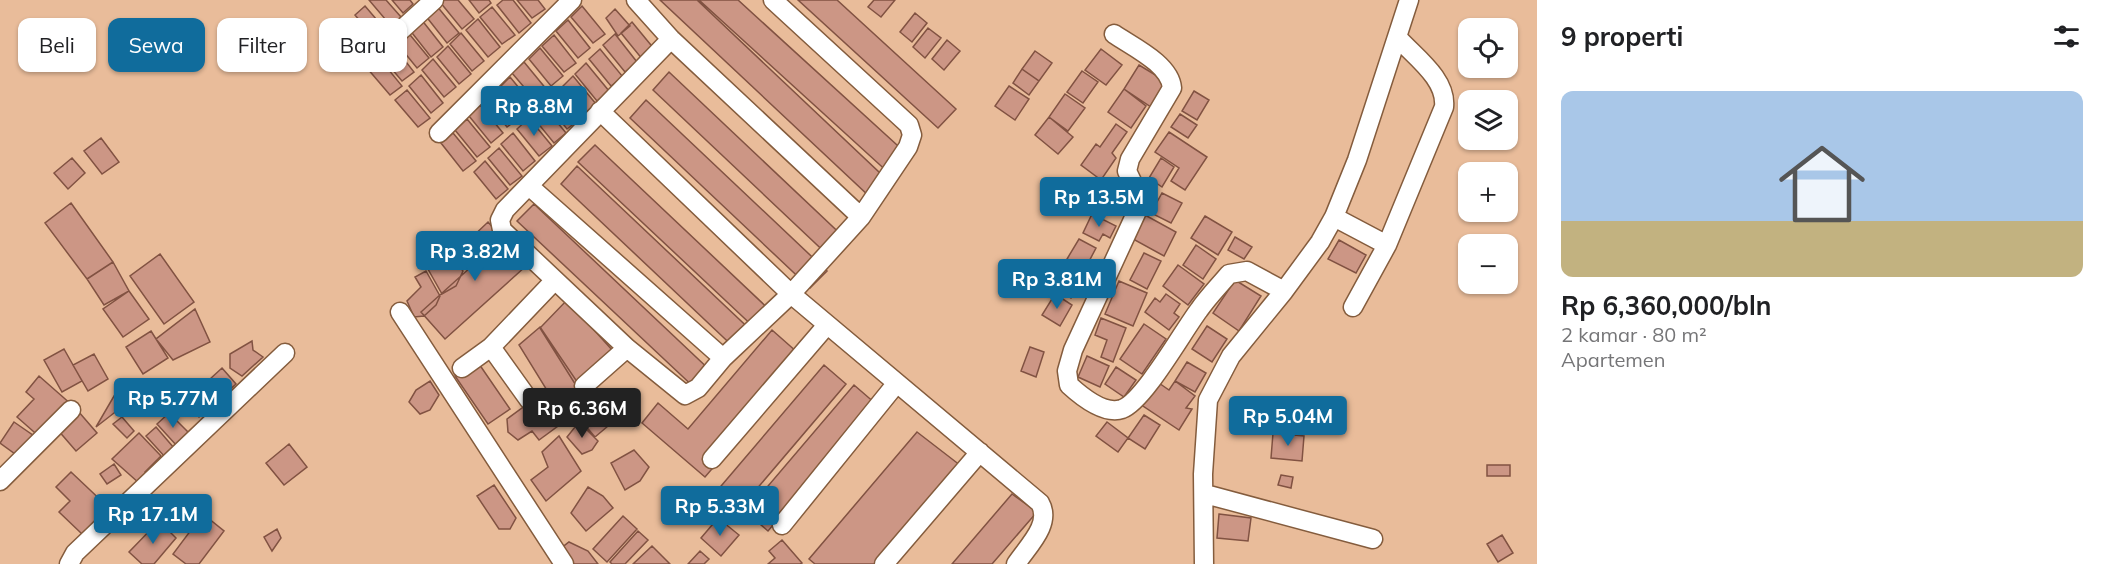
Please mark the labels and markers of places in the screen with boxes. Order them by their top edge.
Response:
pin: Rp 8.8M [479,86,589,137]
pin: Rp 13.5M [1037,177,1161,228]
pin: Rp 3.82M [413,231,537,282]
pin: Rp 3.81M [995,259,1119,310]
pin: Rp 5.77M [111,378,235,429]
pin: Rp 6.36M [520,388,644,439]
pin: Rp 5.04M [1226,396,1350,447]
pin: Rp 5.33M [658,486,782,537]
pin: Rp 17.1M [91,494,215,545]

